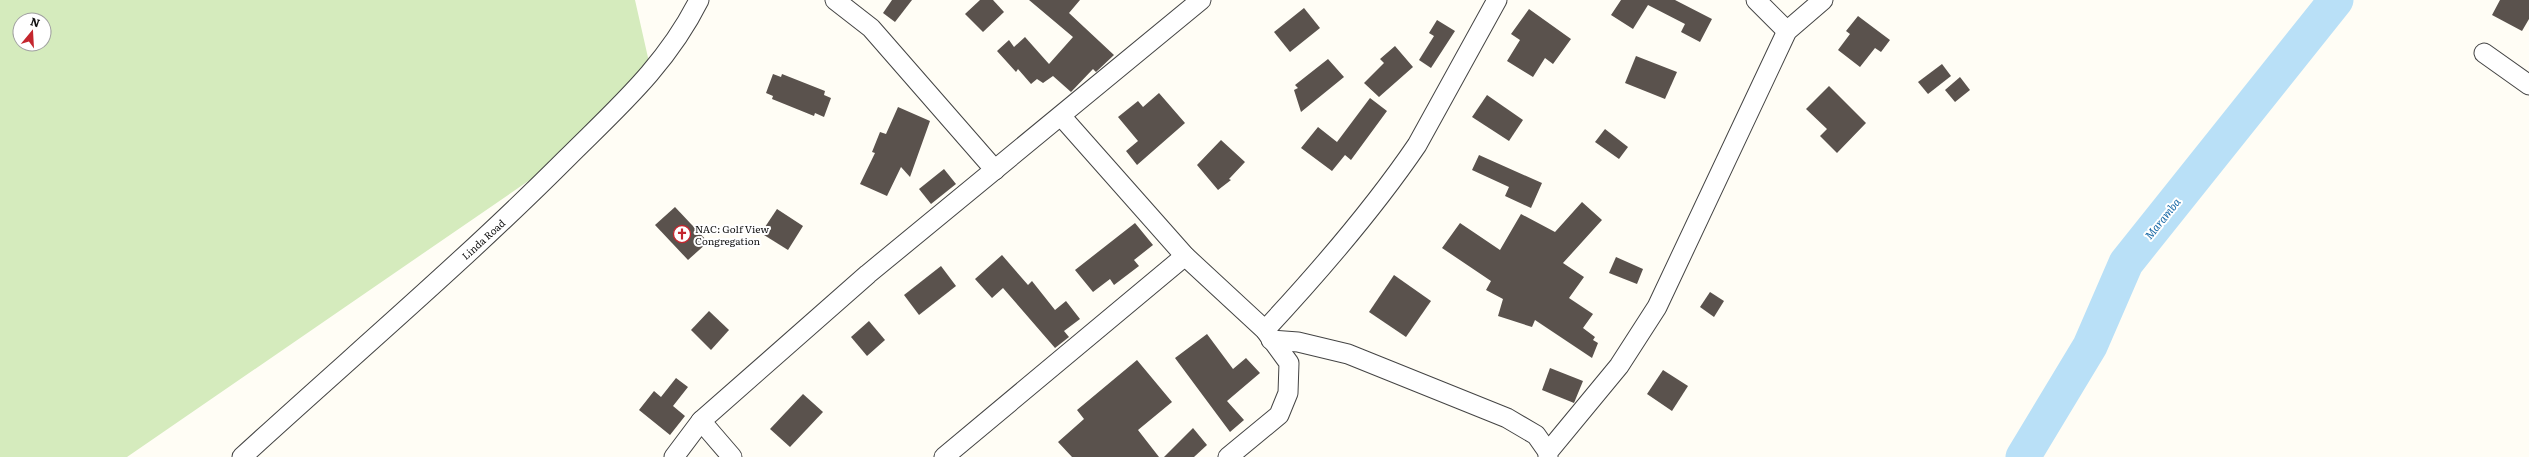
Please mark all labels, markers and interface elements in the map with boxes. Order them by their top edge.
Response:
north arrow [12,12,52,52]
text: N [29,13,42,31]
water label: Maramba [2140,193,2184,242]
street label: Linda Road [458,215,508,263]
place label: NAC: Golf View Congregation [695,221,769,248]
church icon: NAC: Golf View Congregation [672,224,692,244]

